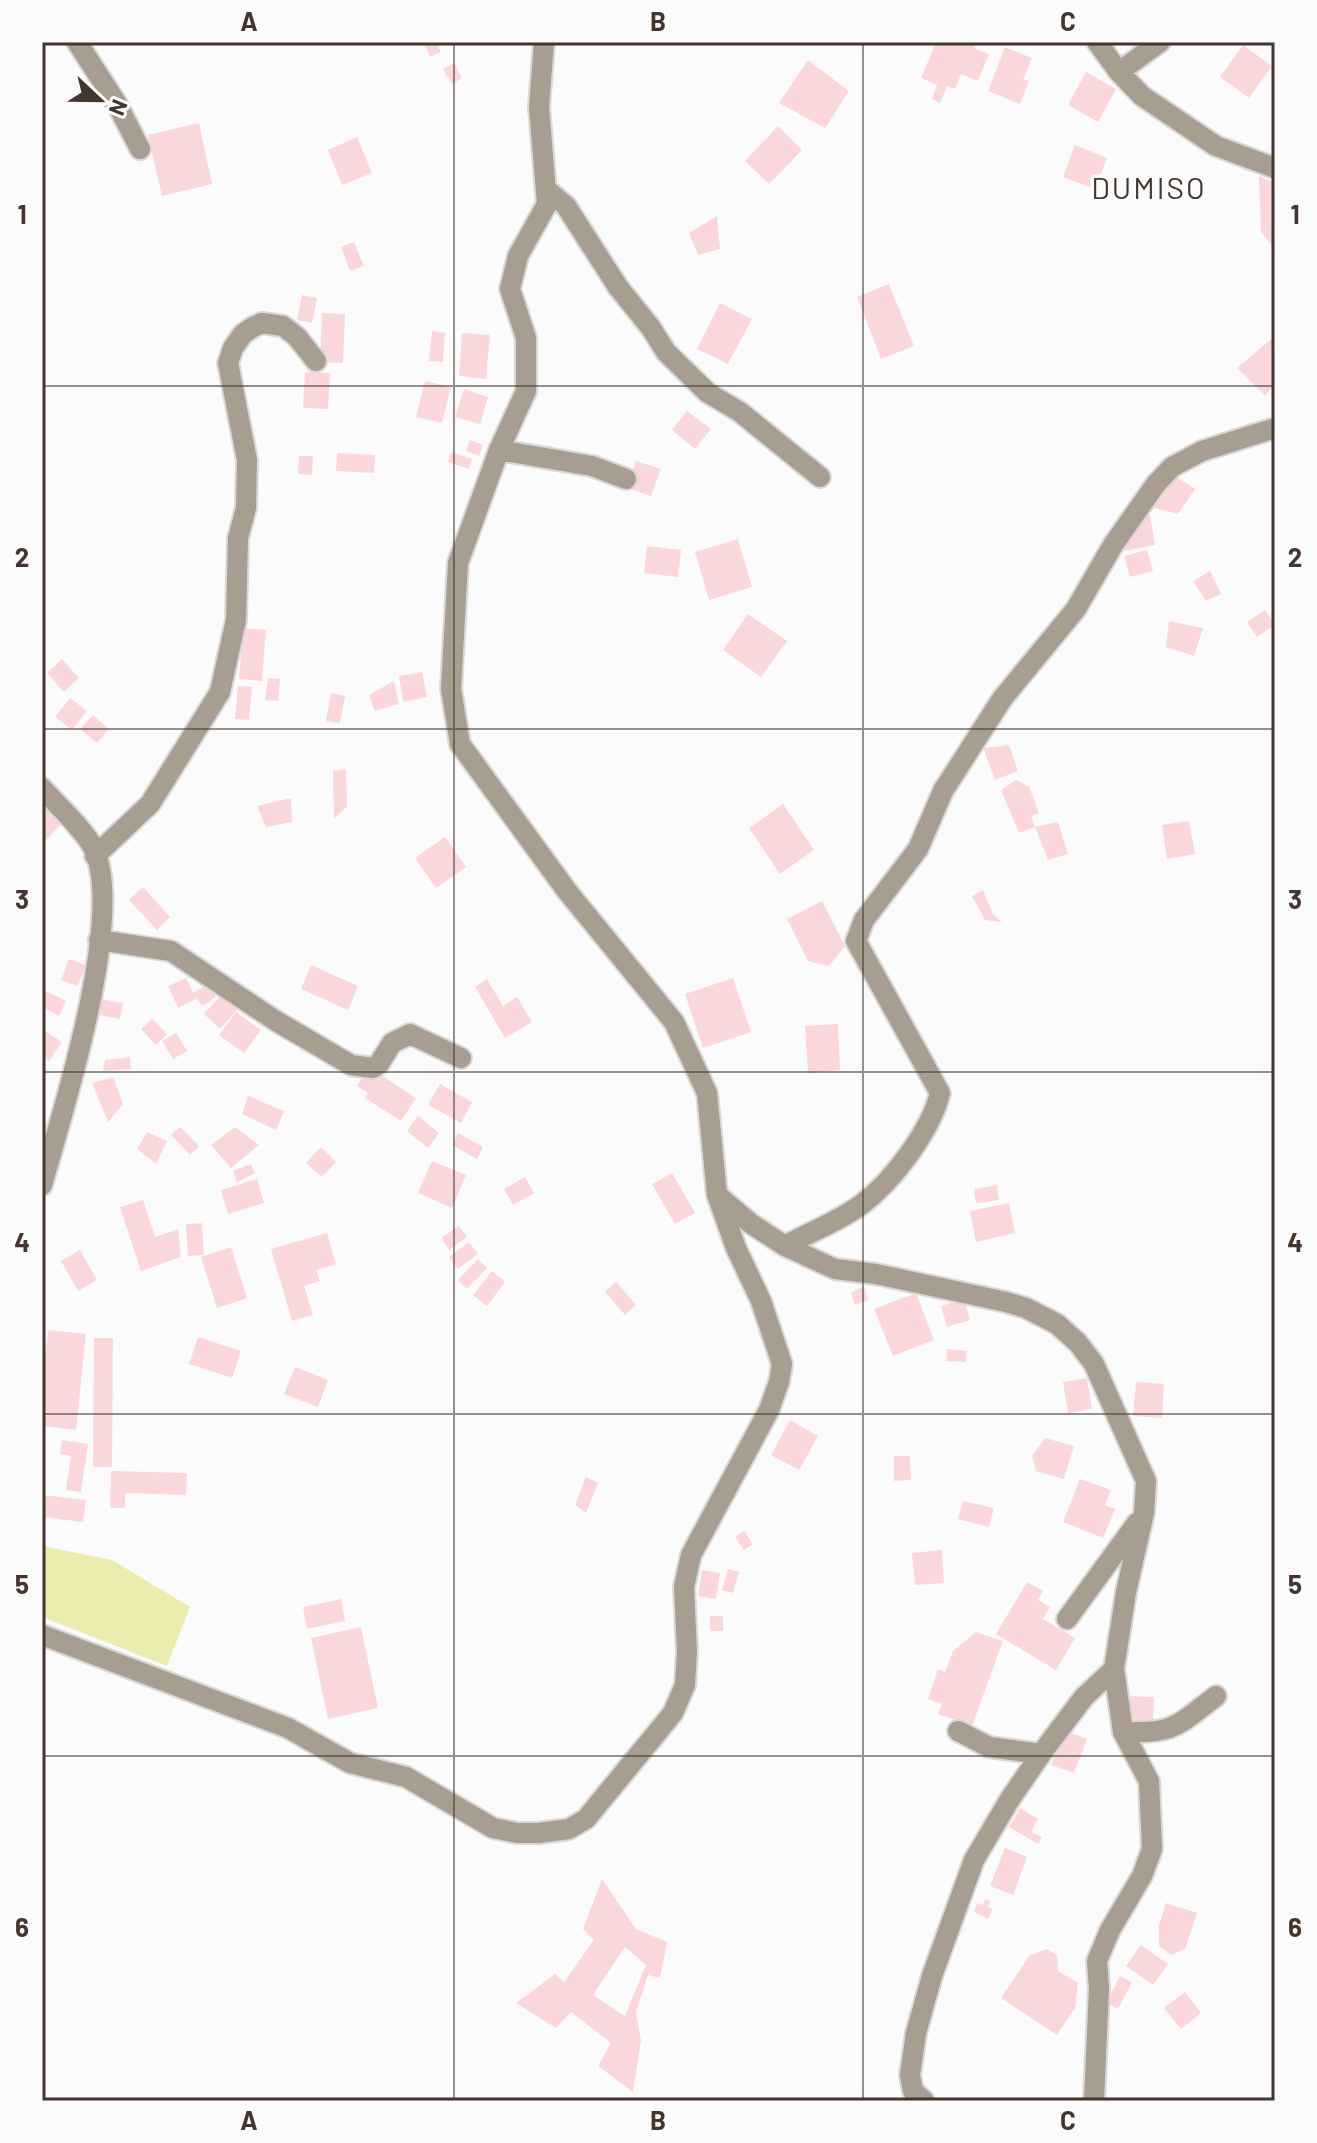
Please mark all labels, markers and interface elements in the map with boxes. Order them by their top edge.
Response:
text: A [240,5,258,36]
text: B [650,5,666,36]
text: C [1060,5,1076,36]
north arrow [60,60,140,140]
text: N [105,96,134,120]
district label: DUMISO [1091,169,1207,205]
text: 1 [17,198,27,229]
text: 1 [1290,198,1300,229]
text: 2 [15,541,29,572]
text: 2 [1288,541,1302,572]
text: 3 [15,883,29,914]
text: 3 [1288,883,1302,914]
text: 4 [14,1226,30,1257]
text: 4 [1287,1226,1303,1257]
text: 5 [15,1568,29,1599]
text: 5 [1288,1568,1302,1599]
text: 6 [15,1911,29,1942]
text: 6 [1288,1911,1302,1942]
text: A [240,2104,258,2135]
text: B [650,2104,666,2135]
text: C [1060,2104,1076,2135]

